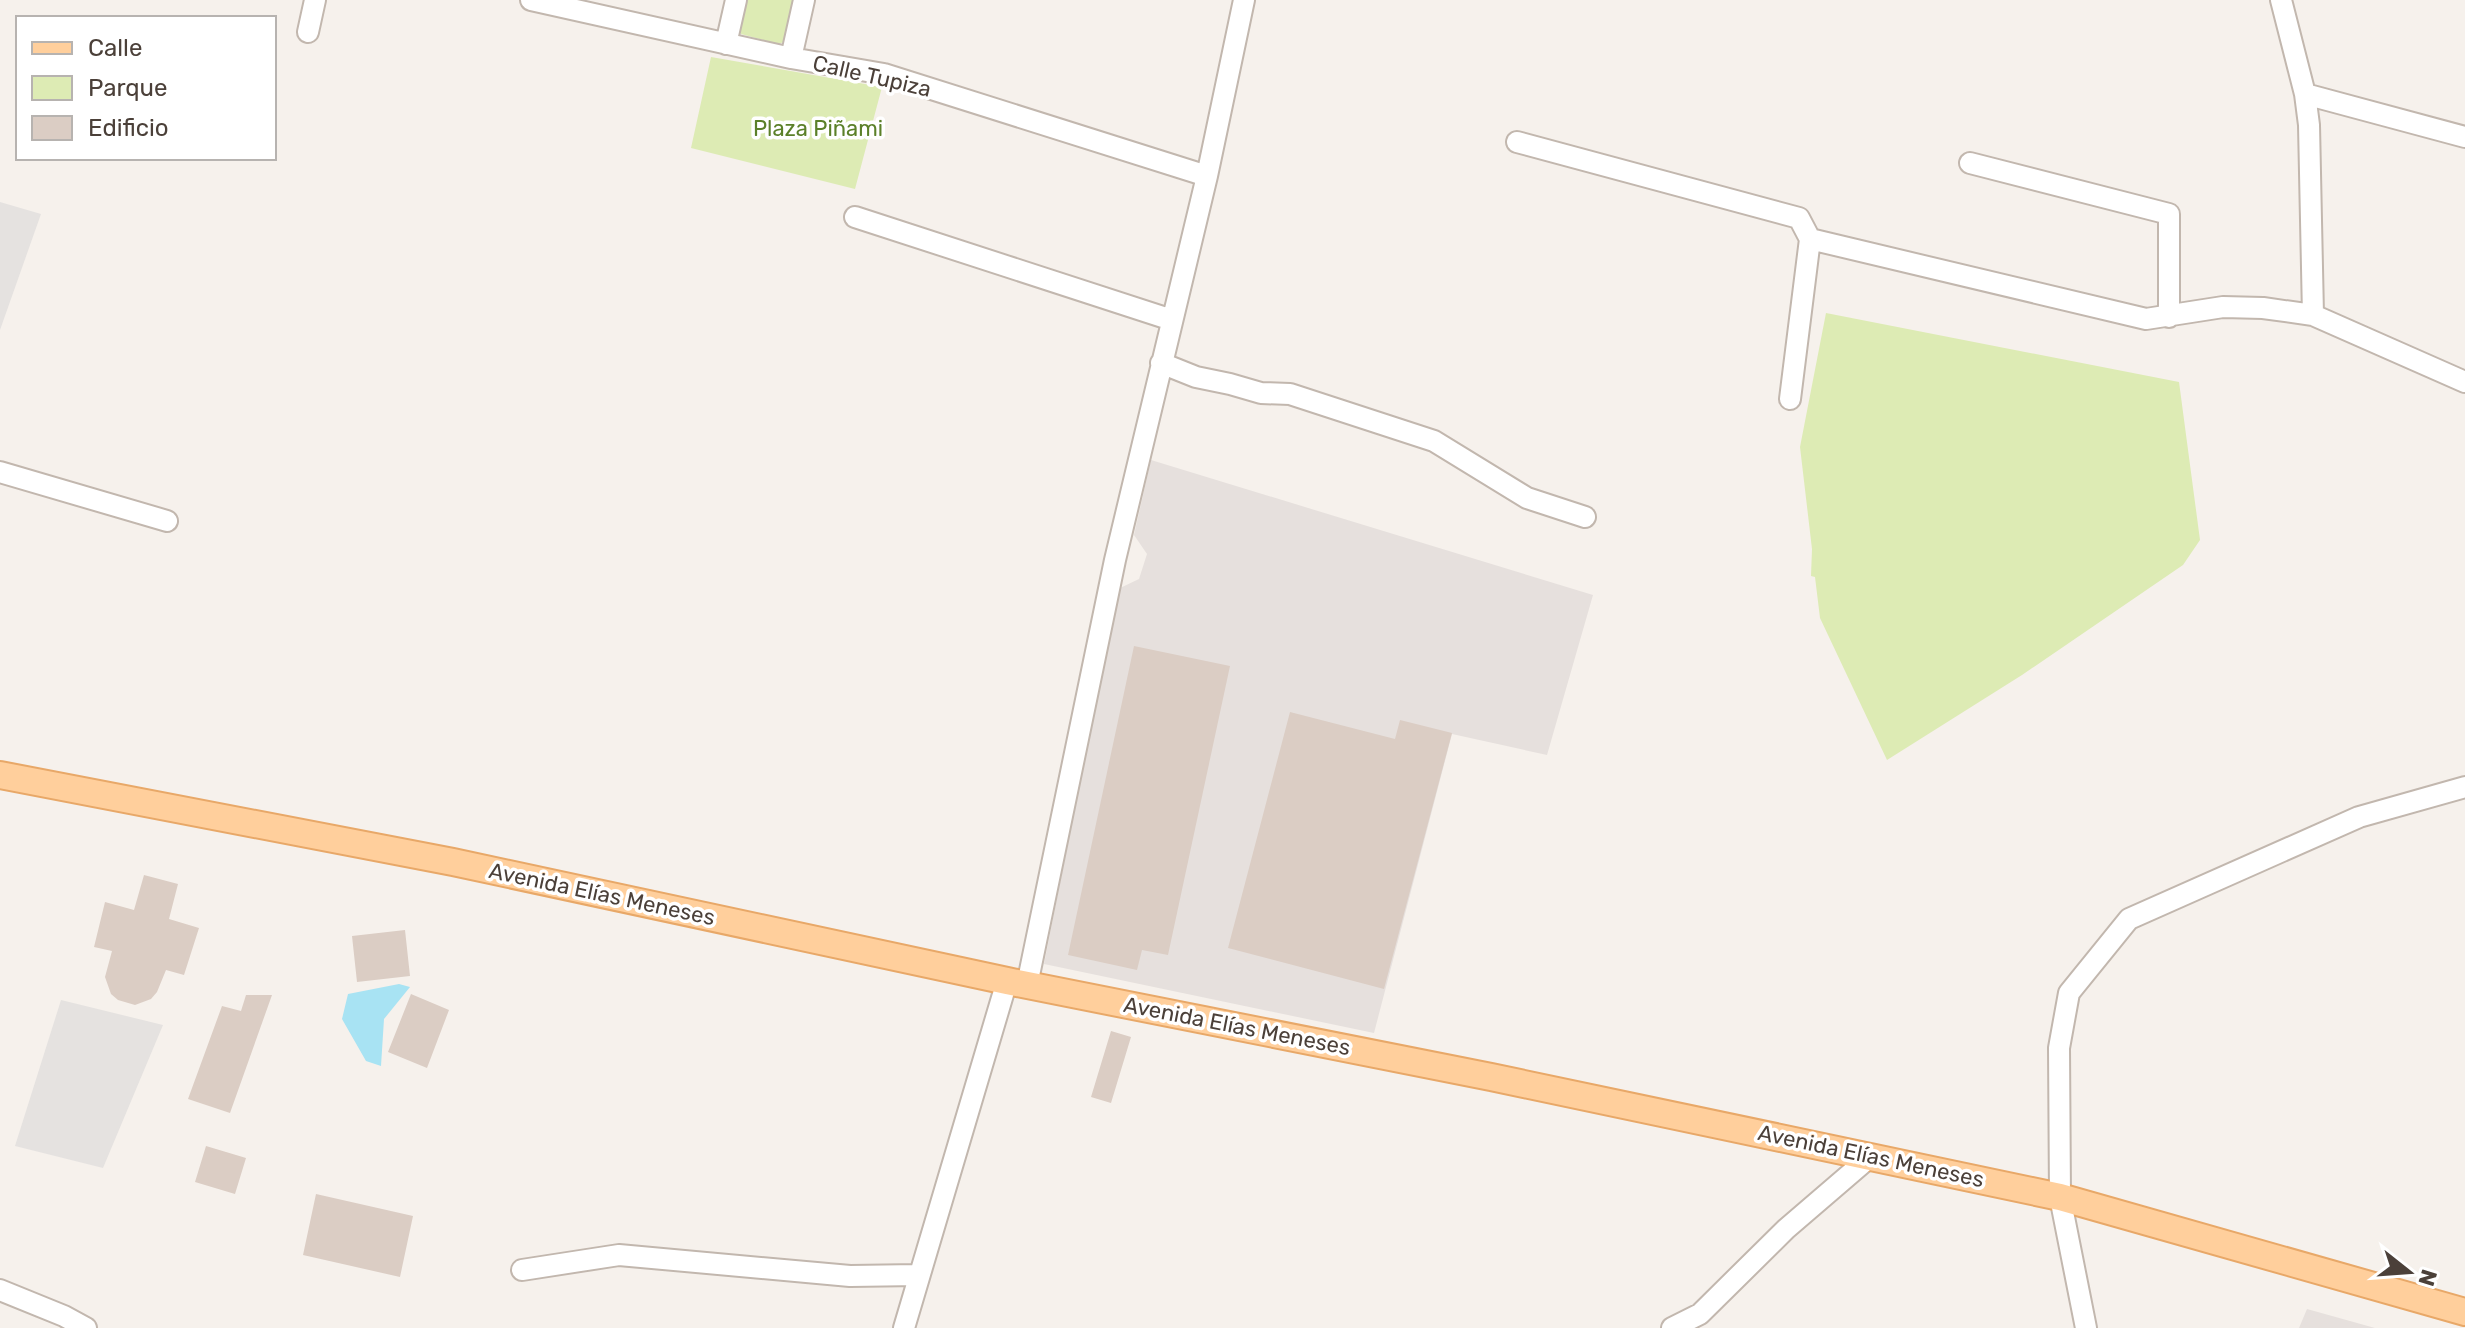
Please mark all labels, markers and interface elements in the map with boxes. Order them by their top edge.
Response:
legend [16,16,276,160]
text: Calle [88,34,142,62]
street label: Calle Tupiza [810,49,934,103]
text: Parque [88,74,167,102]
text: Edificio [88,114,169,142]
park label: Plaza Piñami [753,115,883,142]
street label: Avenida Elías Meneses [487,857,717,931]
street label: Avenida Elías Meneses [1121,991,1353,1061]
street label: Avenida Elías Meneses [1756,1119,1986,1193]
north arrow [2369,1232,2449,1312]
text: N [2412,1266,2443,1289]

